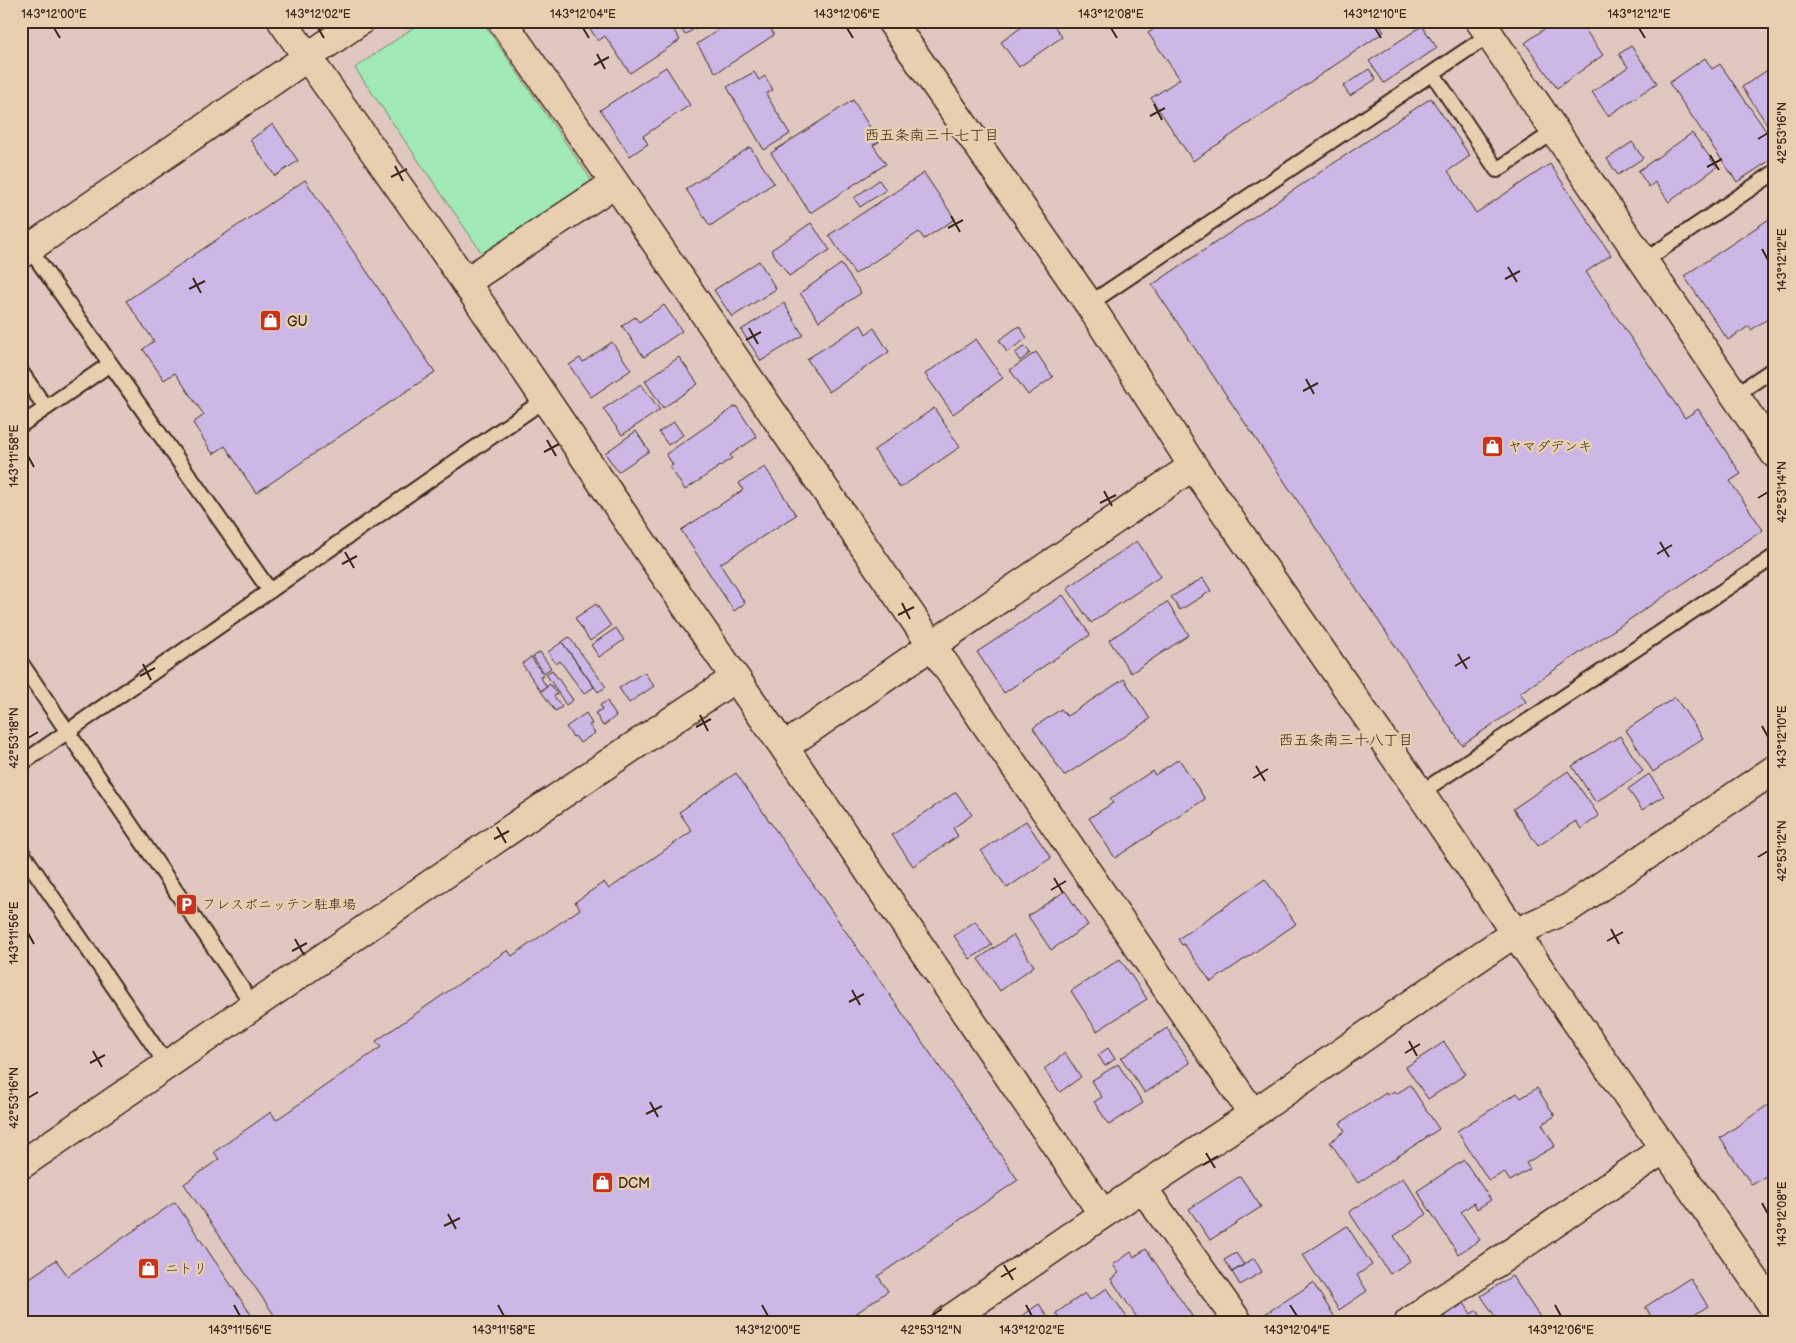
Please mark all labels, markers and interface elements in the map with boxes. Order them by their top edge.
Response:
text: 143°12'00"E [21,7,87,22]
text: 143°12'02"E [285,7,351,22]
text: 143°12'04"E [550,7,616,22]
text: 143°12'06"E [814,7,880,22]
text: 143°12'08"E [1078,7,1144,22]
text: 143°12'10"E [1343,7,1407,22]
text: 143°12'12"E [1607,7,1671,22]
text: 42°53'16"N [1775,102,1790,164]
district label: 西五条南三十七丁目 [864,126,1000,145]
text: 143°12'12"E [1775,228,1790,292]
shop icon: GU [259,309,283,333]
place label: GU [287,313,308,330]
text: 143°11'58"E [7,424,22,487]
shop icon: ヤマダデンキ [1480,434,1504,458]
place label: ヤマダデンキ [1508,438,1592,455]
text: 42°53'14"N [1775,461,1790,523]
text: 143°12'10"E [1775,705,1790,769]
text: 42°53'18"N [7,707,22,769]
district label: 西五条南三十八丁目 [1278,731,1414,750]
text: 42°53'12"N [1775,820,1790,882]
parking icon: フレスポニッテン駐車場 [174,892,198,916]
place label: フレスポニッテン駐車場 [202,896,356,913]
text: 143°11'56"E [7,901,22,965]
text: 42°53'16"N [7,1067,22,1129]
shop icon: DCM [590,1171,614,1195]
place label: DCM [618,1175,650,1192]
text: 143°12'08"E [1775,1181,1790,1247]
shop icon: ニトリ [137,1256,161,1280]
place label: ニトリ [165,1260,207,1277]
text: 143°11'56"E [208,1323,272,1338]
text: 143°11'58"E [473,1323,536,1338]
text: 143°12'00"E [735,1323,801,1338]
text: 42°53'12"N [900,1323,962,1338]
text: 143°12'02"E [999,1323,1065,1338]
text: 143°12'04"E [1264,1323,1330,1338]
text: 143°12'06"E [1528,1323,1594,1338]

